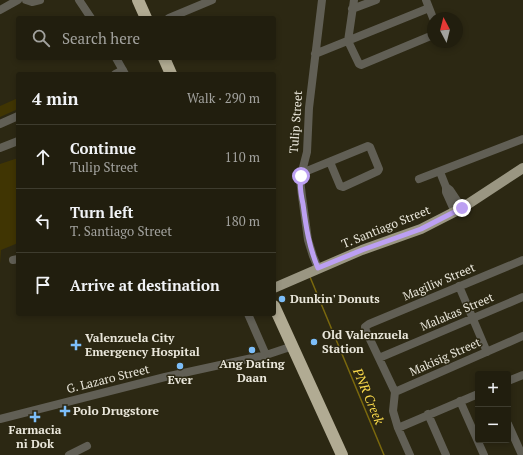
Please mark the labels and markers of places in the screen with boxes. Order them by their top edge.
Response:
place label: Dunkin' Donuts [290,291,380,306]
marker: Dunkin' Donuts [277,294,287,304]
place label: Old Valenzuela Station [322,327,409,356]
place label: Valenzuela City Emergency Hospital [85,330,200,359]
marker: Old Valenzuela Station [309,337,319,347]
marker: Valenzuela City Emergency Hospital [70,339,82,351]
marker: Ang Dating Daan [247,345,257,355]
place label: Ang Dating Daan [219,356,285,385]
marker: Ever [175,361,185,371]
place label: Ever [167,372,193,387]
place label: Polo Drugstore [73,403,160,418]
marker: Polo Drugstore [60,406,70,416]
marker: Farmacia ni Dok [30,412,40,422]
place label: Farmacia ni Dok [8,422,62,451]

